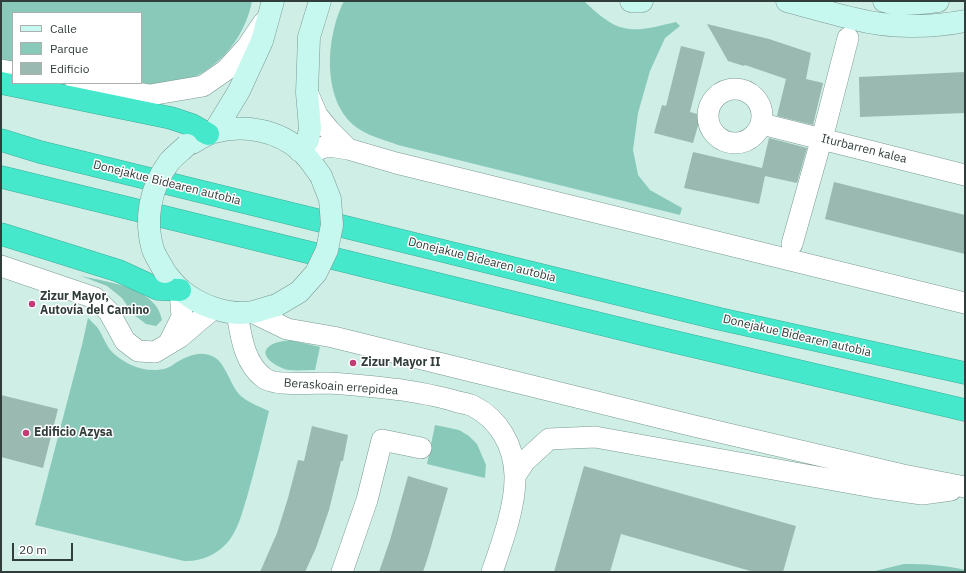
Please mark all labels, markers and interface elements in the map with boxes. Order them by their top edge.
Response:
legend [12,12,142,84]
text: Calle [50,21,77,36]
text: Parque [50,41,88,56]
text: Edificio [50,61,89,76]
street label: Iturbarren kalea [820,131,908,167]
street label: Donejakue Bidearen autobia [92,158,242,208]
street label: Donejakue Bidearen autobia [407,235,557,285]
place label: Zizur Mayor, Autovía del Camino [40,290,149,318]
marker: Zizur Mayor, Autovía del Camino [27,299,37,309]
street label: Donejakue Bidearen autobia [721,312,873,360]
place label: Zizur Mayor II [361,356,440,370]
marker: Zizur Mayor II [348,358,358,368]
street label: Beraskoain errepidea [283,376,399,398]
place label: Edificio Azysa [34,426,113,440]
marker: Edificio Azysa [21,428,31,438]
scale bar [14,535,75,561]
text: 20 m [19,542,47,557]

